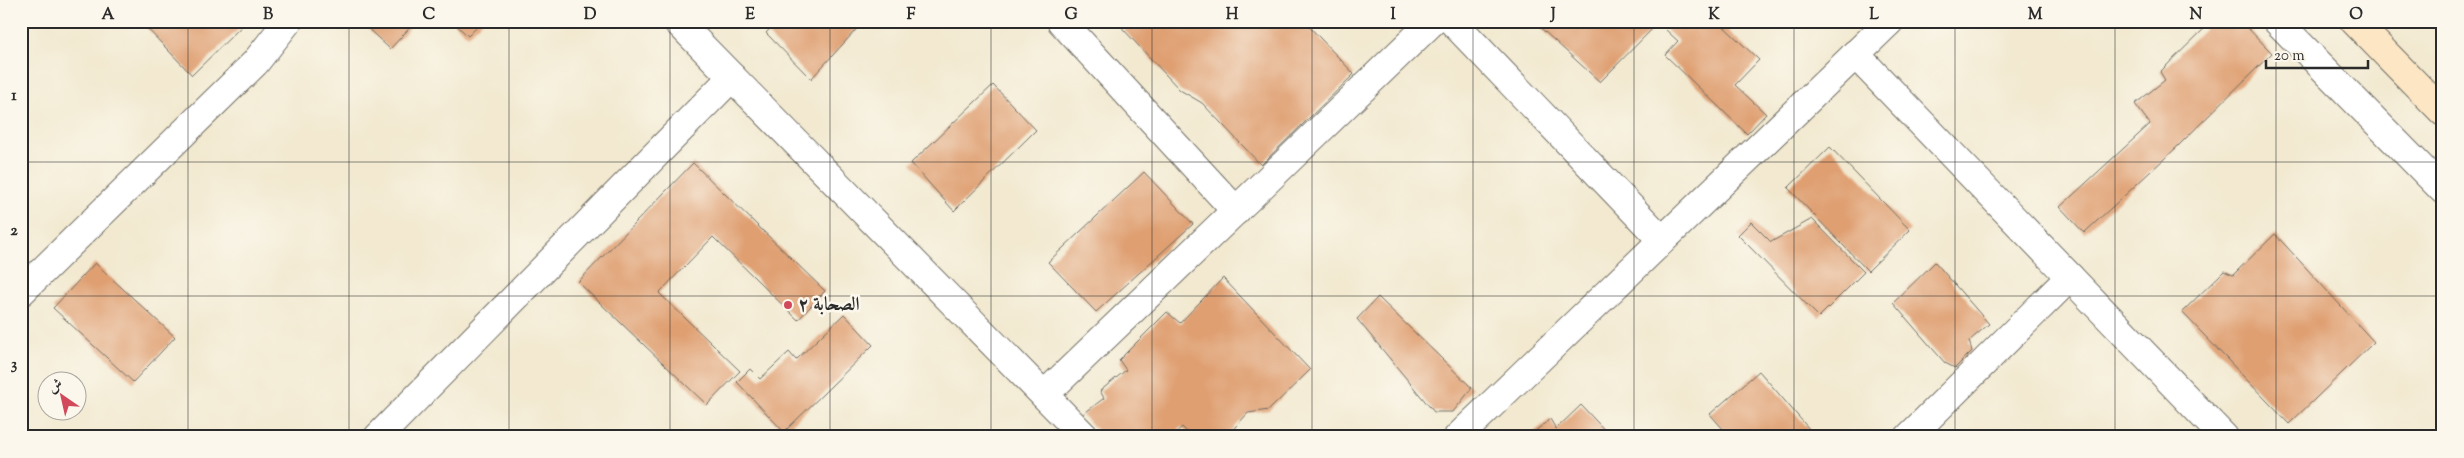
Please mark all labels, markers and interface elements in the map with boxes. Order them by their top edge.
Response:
text: A [102,4,115,27]
text: B [263,4,273,27]
text: C [423,4,436,27]
text: D [584,4,597,27]
text: E [745,4,755,27]
text: F [907,4,916,27]
text: G [1064,4,1078,27]
text: H [1226,4,1239,27]
text: I [1390,4,1396,27]
text: J [1549,4,1556,27]
text: K [1708,4,1720,27]
text: L [1869,4,1879,27]
text: M [2028,4,2043,27]
text: N [2190,4,2203,27]
text: O [2349,4,2363,27]
scale bar [2266,38,2369,70]
text: 20 m [2274,46,2305,67]
text: 1 [11,85,17,108]
text: 2 [10,220,18,243]
place label: الصحابة ٢ [798,292,860,319]
marker: الصحابة ٢ [782,299,794,311]
text: 3 [11,354,18,377]
north arrow [38,370,88,420]
text: ش [44,375,67,399]

